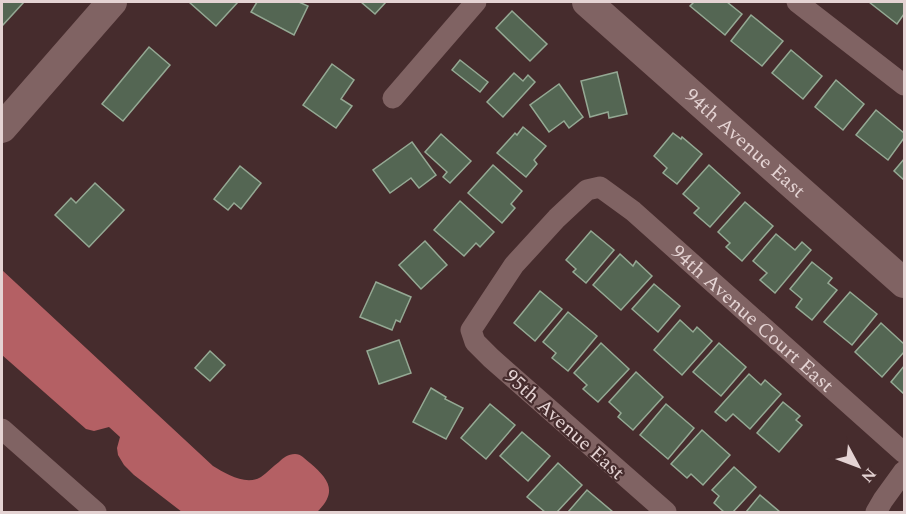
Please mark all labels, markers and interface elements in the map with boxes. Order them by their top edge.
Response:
street label: 94th Avenue East [678,81,812,205]
street label: 94th Avenue Court East [664,238,840,400]
street label: 95th Avenue East [497,362,631,487]
north arrow [828,436,888,496]
text: N [855,462,882,488]

